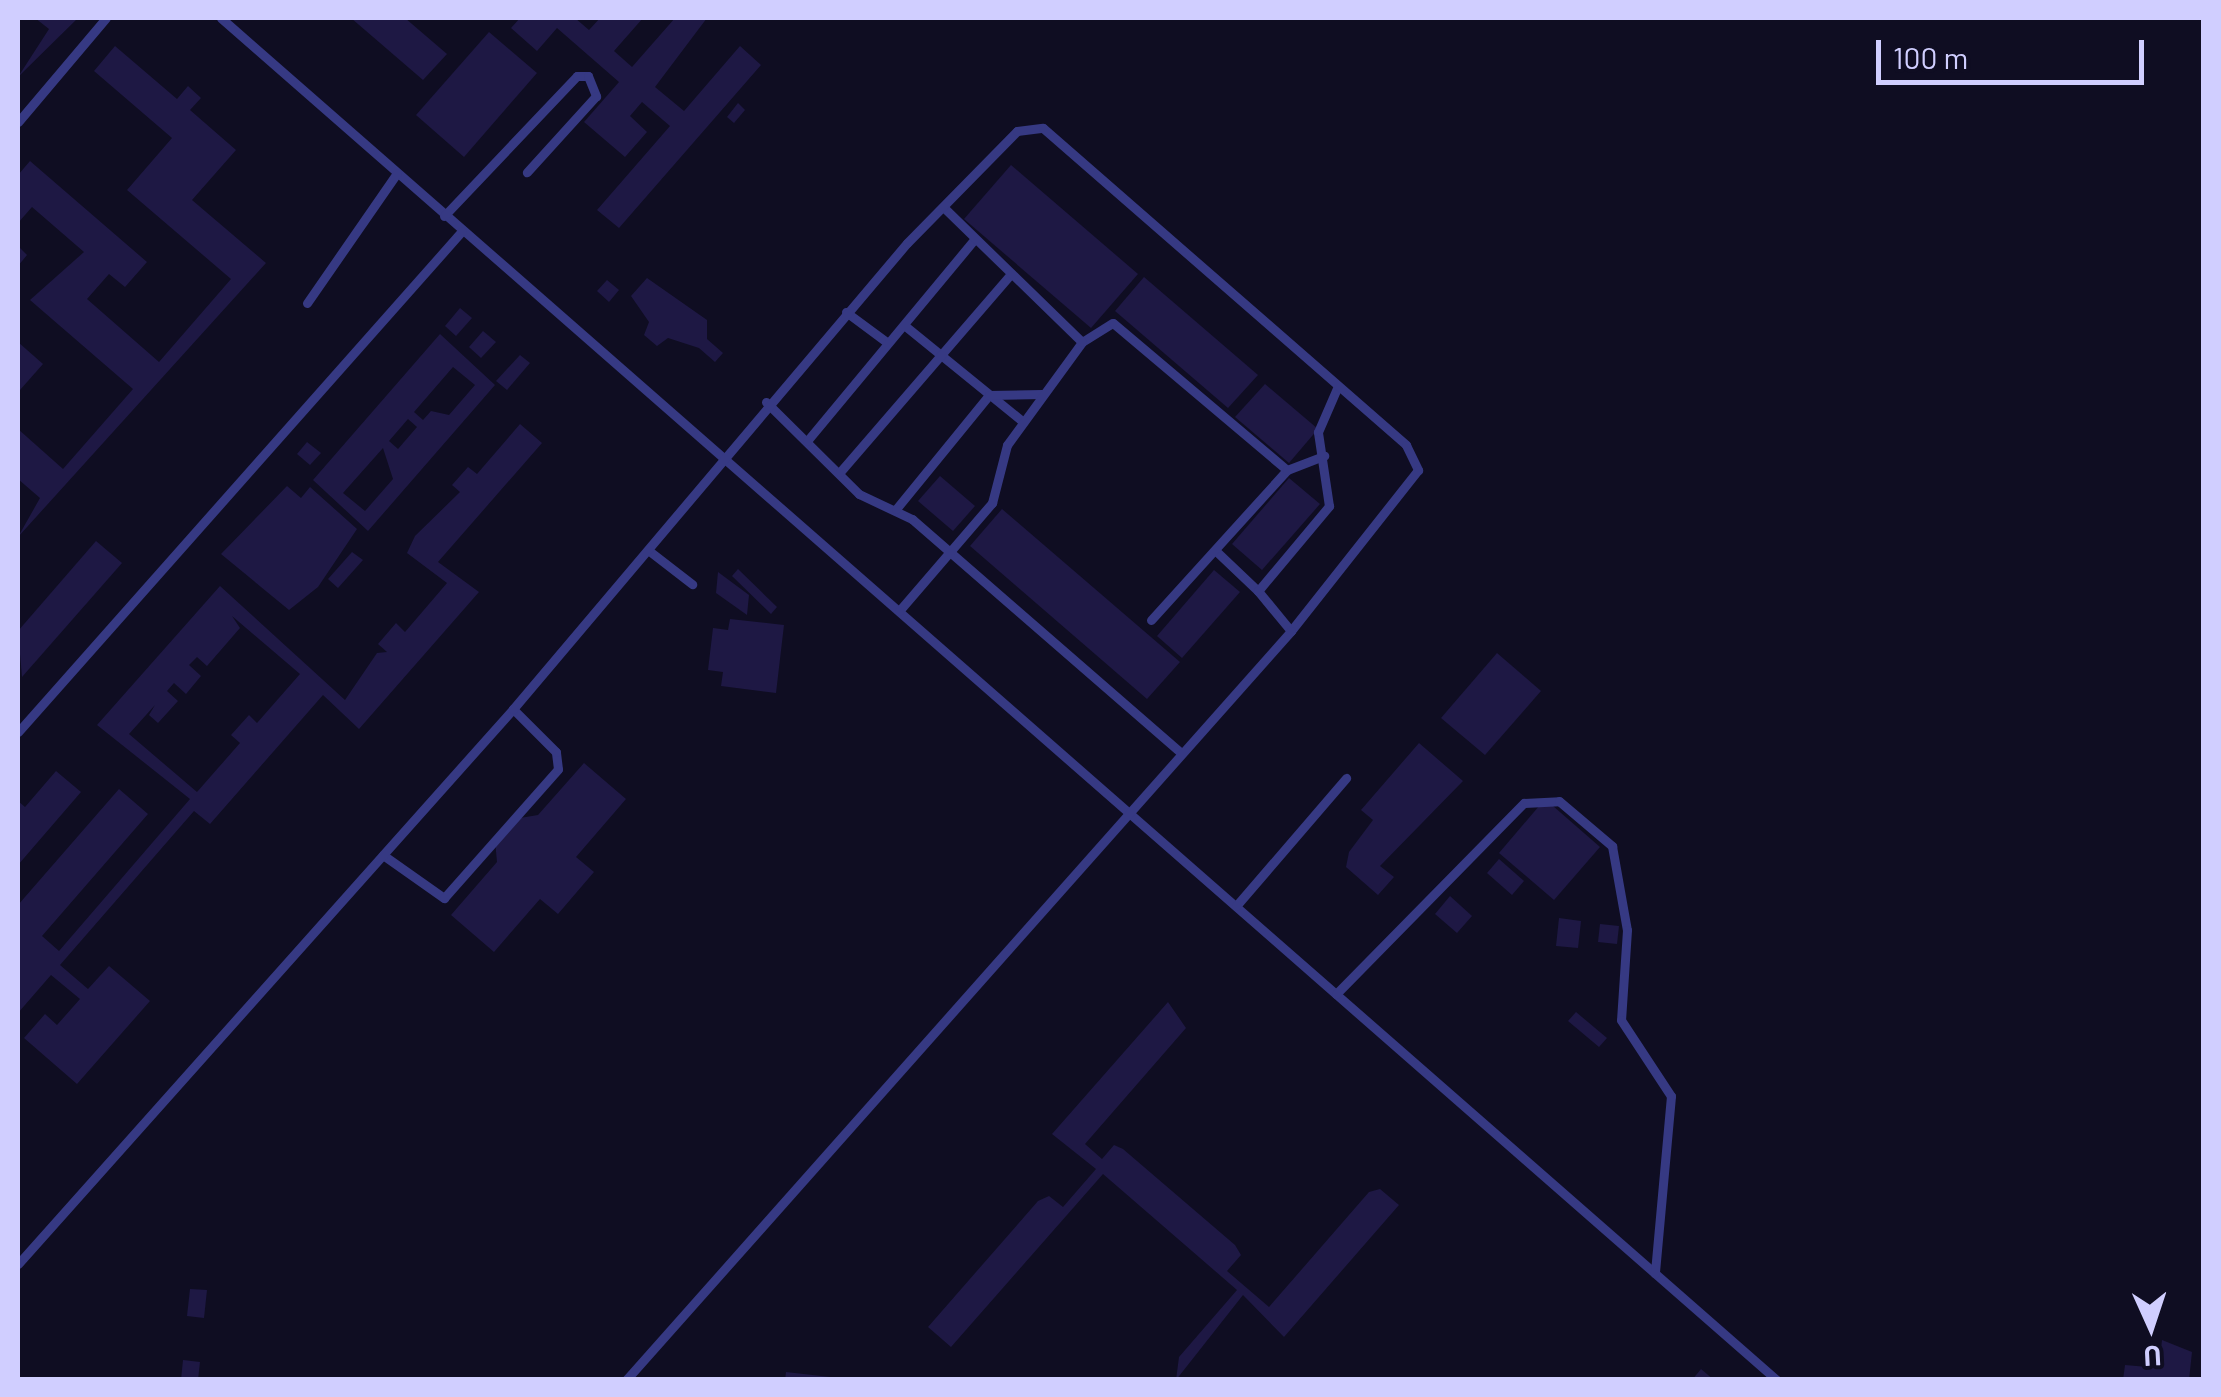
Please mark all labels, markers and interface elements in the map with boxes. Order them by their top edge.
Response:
scale bar [1881,20,2148,82]
text: 100 m [1893,39,1968,75]
north arrow [2101,1277,2201,1377]
text: U [2143,1340,2162,1374]

